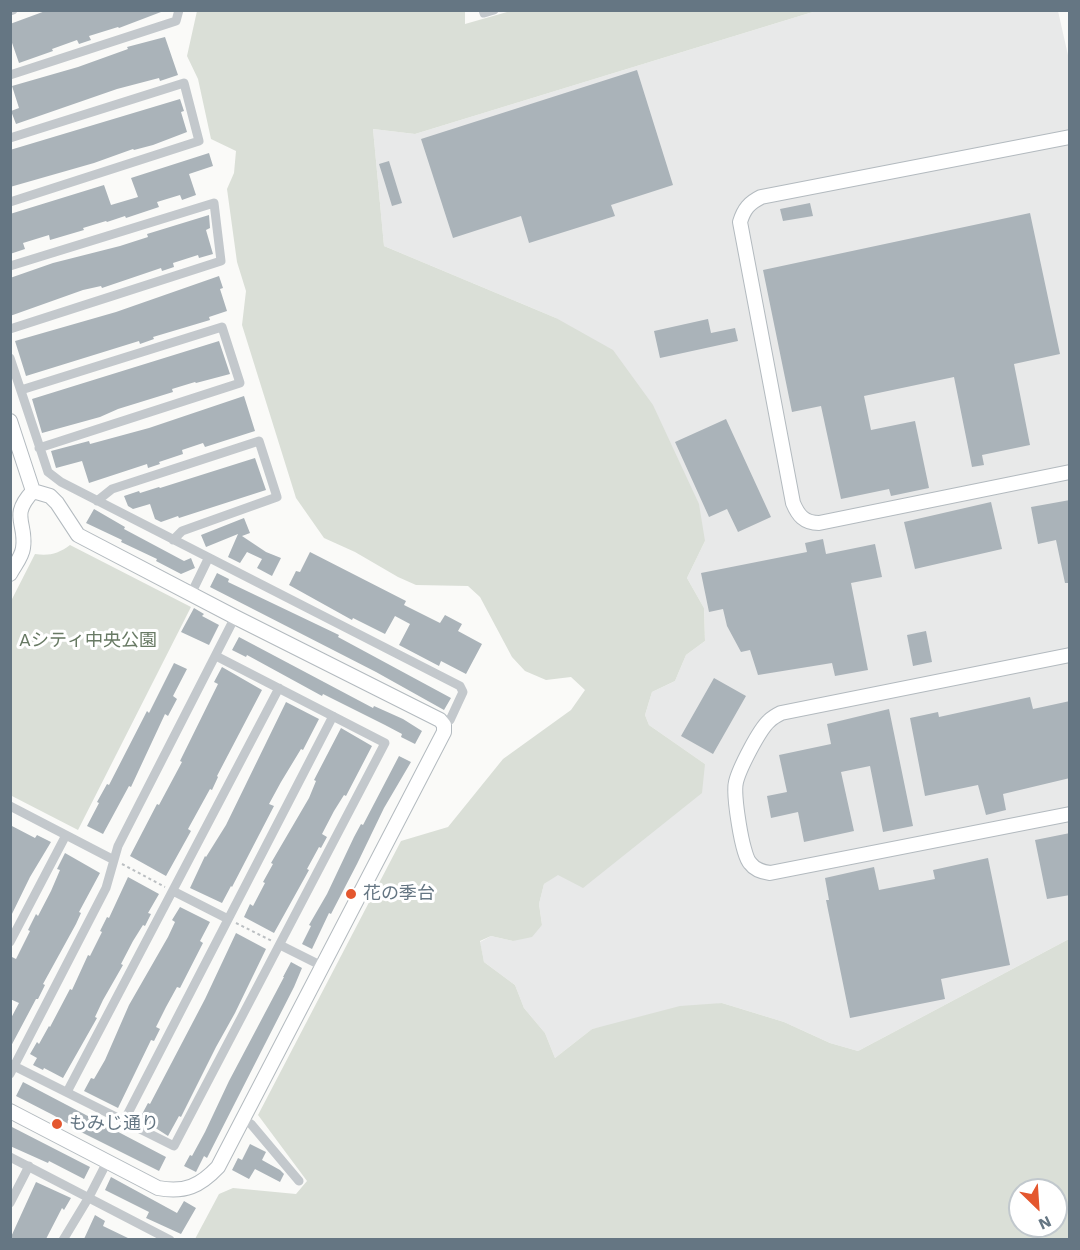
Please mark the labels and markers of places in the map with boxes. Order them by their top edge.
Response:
place label: 花の季台 [363,883,435,905]
marker: 花の季台 [344,887,358,901]
place label: もみじ通り [69,1113,159,1135]
marker: もみじ通り [50,1117,64,1131]

